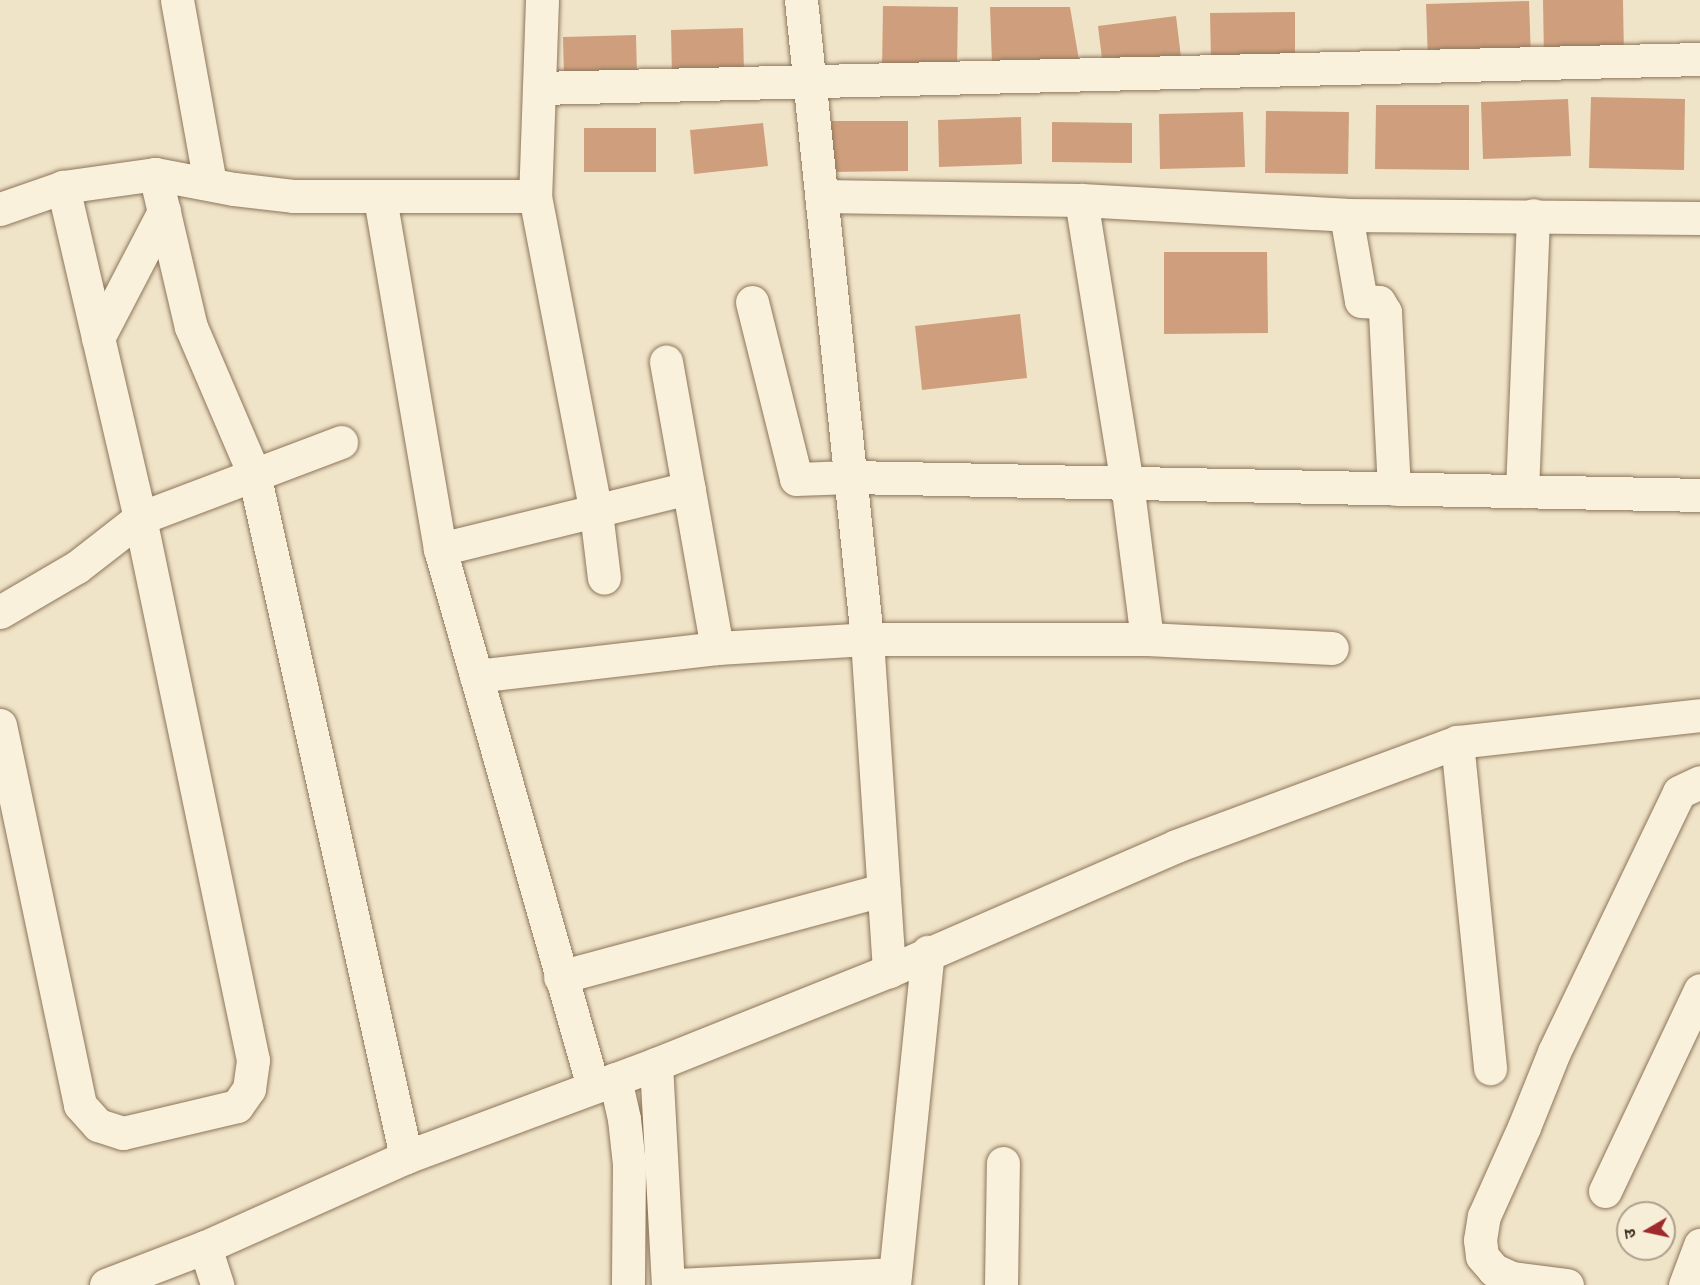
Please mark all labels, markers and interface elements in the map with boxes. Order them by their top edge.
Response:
north arrow [1616,1201,1676,1261]
text: उ [1620,1227,1640,1240]

